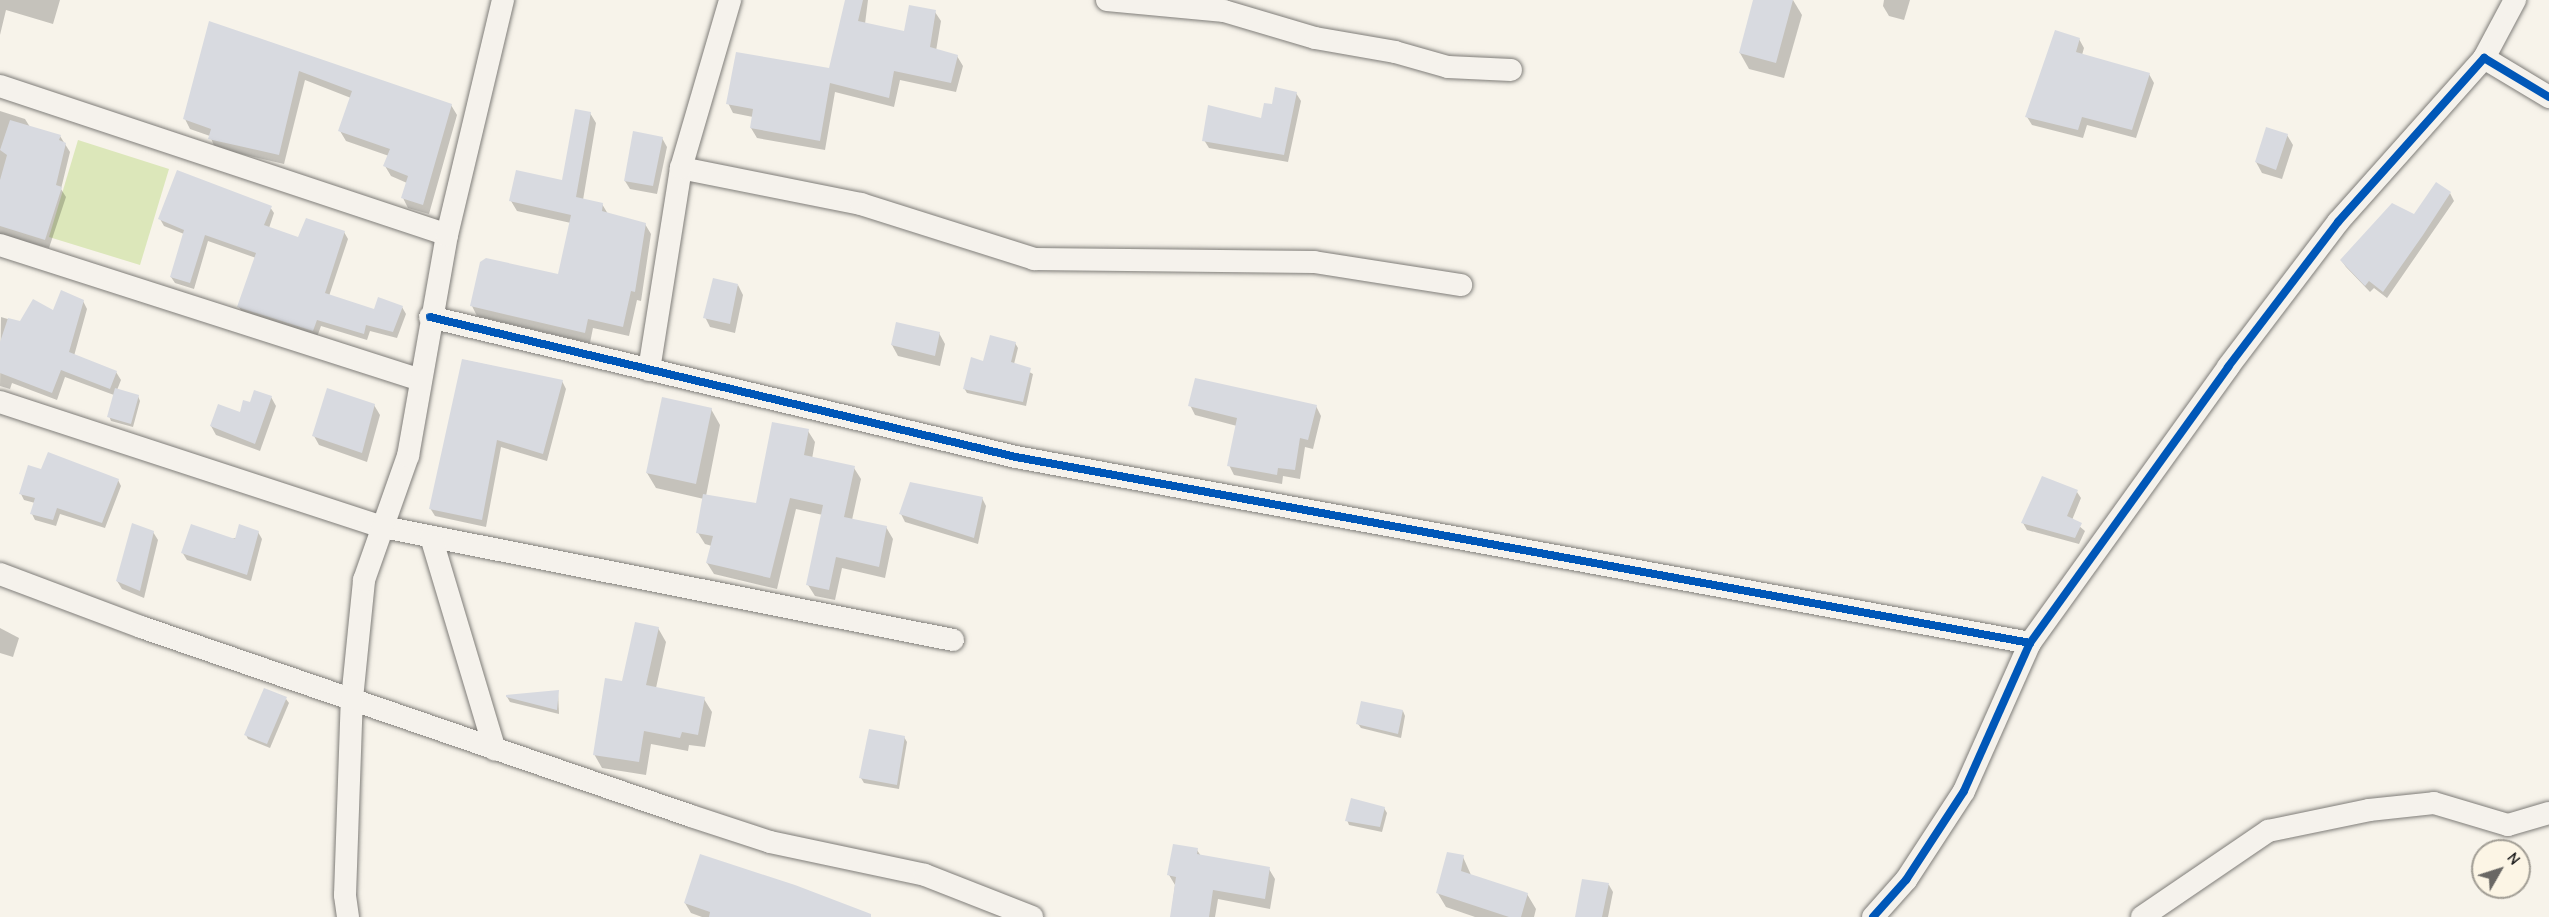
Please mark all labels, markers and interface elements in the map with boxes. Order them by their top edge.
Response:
north arrow [2471,839,2531,899]
text: N [2503,849,2524,869]

